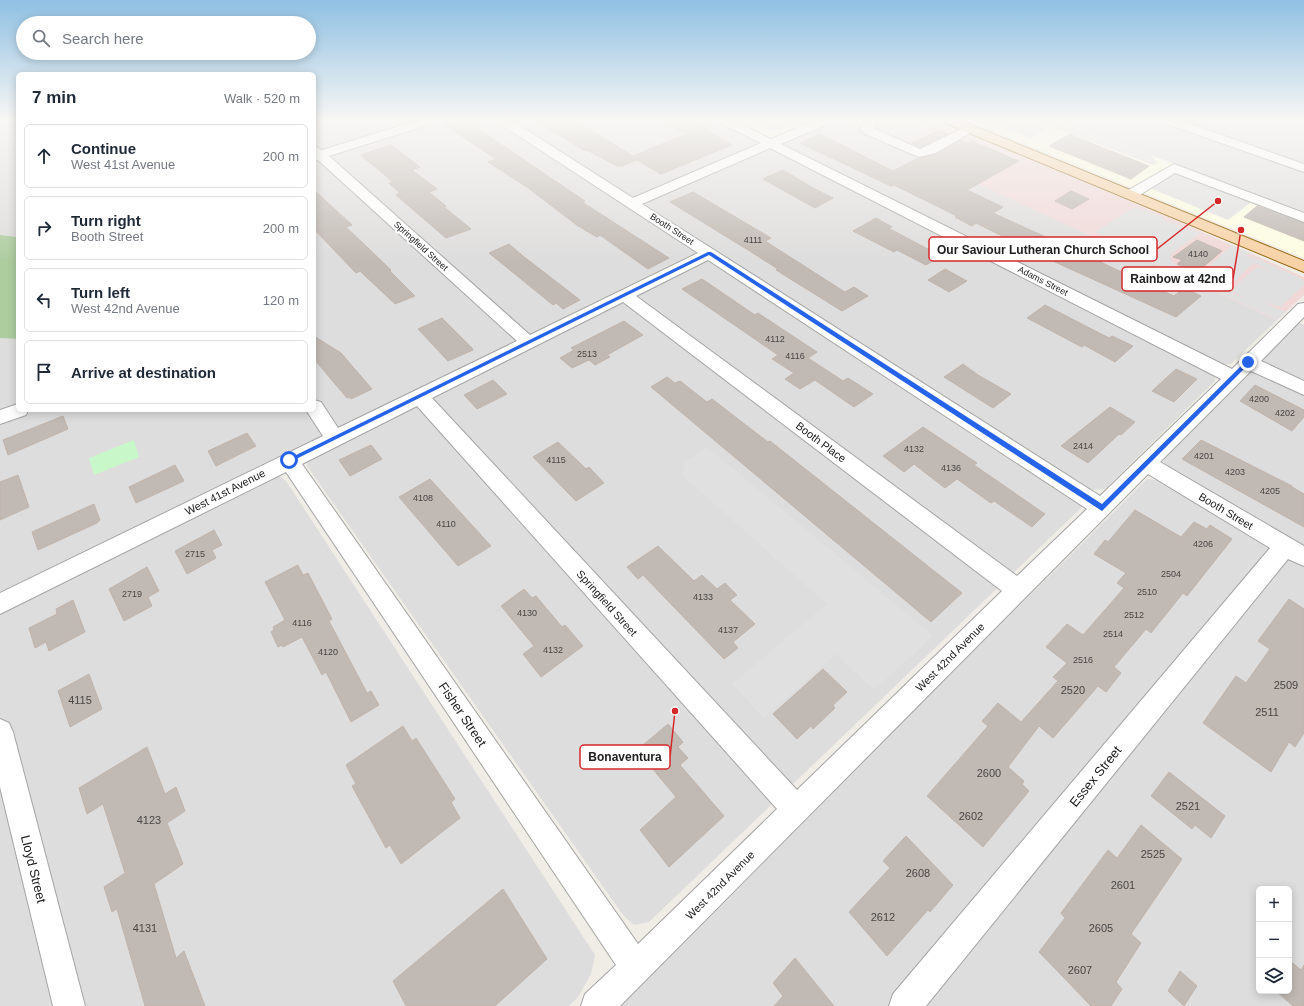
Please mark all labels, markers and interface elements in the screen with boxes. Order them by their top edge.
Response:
search box [16,16,316,60]
icon: search [30,27,52,49]
text: Search here [62,30,144,47]
text: 7 min [32,88,76,107]
text: Walk · 520 m [224,91,300,106]
text: Continue [71,140,136,157]
icon: ahead [33,145,55,167]
text: 200 m [263,149,299,164]
text: West 41st Avenue [71,157,175,172]
street label: Booth Street [648,211,696,247]
text: Turn right [71,212,141,229]
icon: right [33,217,55,239]
street label: Springfield Street [392,219,450,273]
text: 200 m [263,221,299,236]
text: Booth Street [71,229,143,244]
house number: 4111 [744,235,762,245]
callout: Our Saviour Lutheran Church School [929,237,1157,261]
text: Our Saviour Lutheran Church School [937,243,1149,257]
house number: 4140 [1188,249,1208,259]
street label: Adams Street [1016,264,1070,298]
callout: Rainbow at 42nd [1122,267,1233,291]
text: Rainbow at 42nd [1130,272,1226,286]
text: Turn left [71,284,130,301]
icon: left [33,289,55,311]
text: 120 m [263,293,299,308]
text: West 42nd Avenue [71,301,180,316]
house number: 4112 [765,334,785,344]
house number: 2513 [577,349,597,359]
house number: 4116 [785,351,805,361]
route end [1239,353,1257,371]
icon: arrive [33,361,55,383]
text: Arrive at destination [71,364,216,381]
house number: 4200 [1249,394,1269,404]
house number: 4202 [1275,408,1295,418]
street label: Booth Place [794,419,848,465]
house number: 2414 [1073,441,1093,451]
house number: 4132 [904,444,924,454]
route start [280,451,298,469]
house number: 4201 [1194,451,1214,461]
house number: 4115 [546,455,566,465]
house number: 4136 [941,463,961,473]
street label: West 41st Avenue [183,467,267,517]
house number: 4203 [1225,467,1245,477]
house number: 4205 [1260,486,1280,496]
street label: Booth Street [1197,490,1255,532]
house number: 4108 [413,493,433,503]
house number: 4110 [436,519,456,529]
house number: 4206 [1193,539,1213,549]
house number: 2715 [185,549,205,559]
street label: Springfield Street [574,568,640,638]
house number: 2504 [1161,569,1181,579]
house number: 2510 [1137,587,1157,597]
house number: 2719 [122,589,142,599]
house number: 4133 [693,592,713,602]
house number: 4130 [517,608,537,618]
house number: 2512 [1124,610,1144,620]
house number: 4116 [292,618,312,628]
street label: West 42nd Avenue [913,620,987,694]
house number: 4137 [718,625,738,635]
house number: 2514 [1103,629,1123,639]
house number: 4132 [543,645,563,655]
house number: 4120 [318,647,338,657]
house number: 2516 [1073,655,1093,665]
street label: Fisher Street [436,679,490,750]
house number: 2509 [1274,679,1298,691]
house number: 2520 [1061,684,1085,696]
house number: 4115 [68,694,92,706]
house number: 2511 [1255,706,1279,718]
street label: Essex Street [1066,743,1125,810]
callout: Bonaventura [580,745,670,769]
text: Bonaventura [588,750,662,764]
house number: 2600 [977,767,1001,779]
house number: 2521 [1176,800,1200,812]
house number: 2602 [959,810,983,822]
house number: 4123 [137,814,161,826]
street label: Lloyd Street [18,834,49,905]
street label: West 42nd Avenue [683,848,757,922]
house number: 2525 [1141,848,1165,860]
house number: 2608 [906,867,930,879]
house number: 2601 [1111,879,1135,891]
map controls [1256,886,1292,994]
button: + [1256,886,1292,922]
house number: 2612 [871,911,895,923]
house number: 4131 [133,922,157,934]
house number: 2605 [1089,922,1113,934]
button: − [1256,922,1292,958]
button: layers [1256,958,1292,994]
house number: 2607 [1068,964,1092,976]

